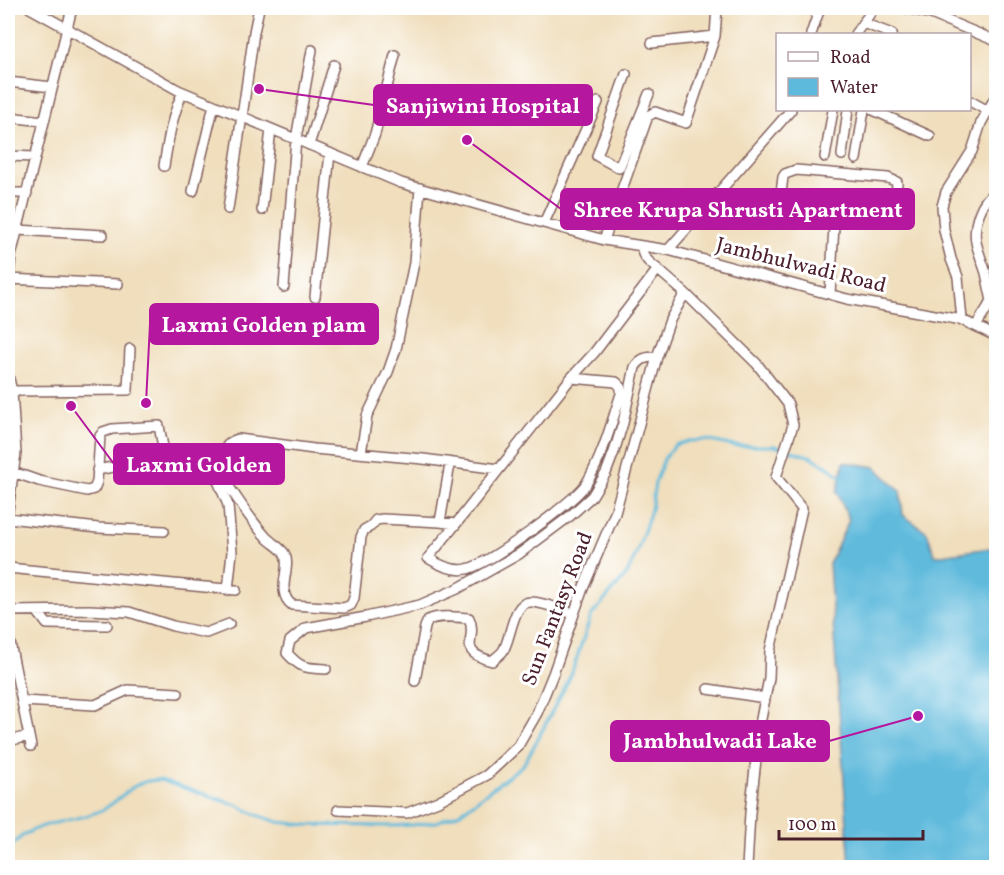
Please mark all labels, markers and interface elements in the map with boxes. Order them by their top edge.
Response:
legend [776,33,971,111]
text: Road [830,46,871,71]
text: Water [830,76,878,101]
callout: Sanjiwini Hospital [374,85,592,125]
text: Sanjiwini Hospital [386,92,580,123]
callout: Shree Krupa Shrusti Apartment [561,189,914,229]
text: Shree Krupa Shrusti Apartment [573,196,903,227]
street label: Jambhulwadi Road [713,231,889,301]
callout: Laxmi Golden plam [150,304,378,344]
text: Laxmi Golden plam [162,311,366,342]
callout: Laxmi Golden [114,444,284,484]
text: Laxmi Golden [126,451,272,482]
street label: Sun Fantasy Road [515,528,601,690]
callout: Jambhulwadi Lake [611,721,829,761]
text: Jambhulwadi Lake [622,727,817,758]
scale bar [779,803,923,841]
text: 100 m [788,813,837,838]

